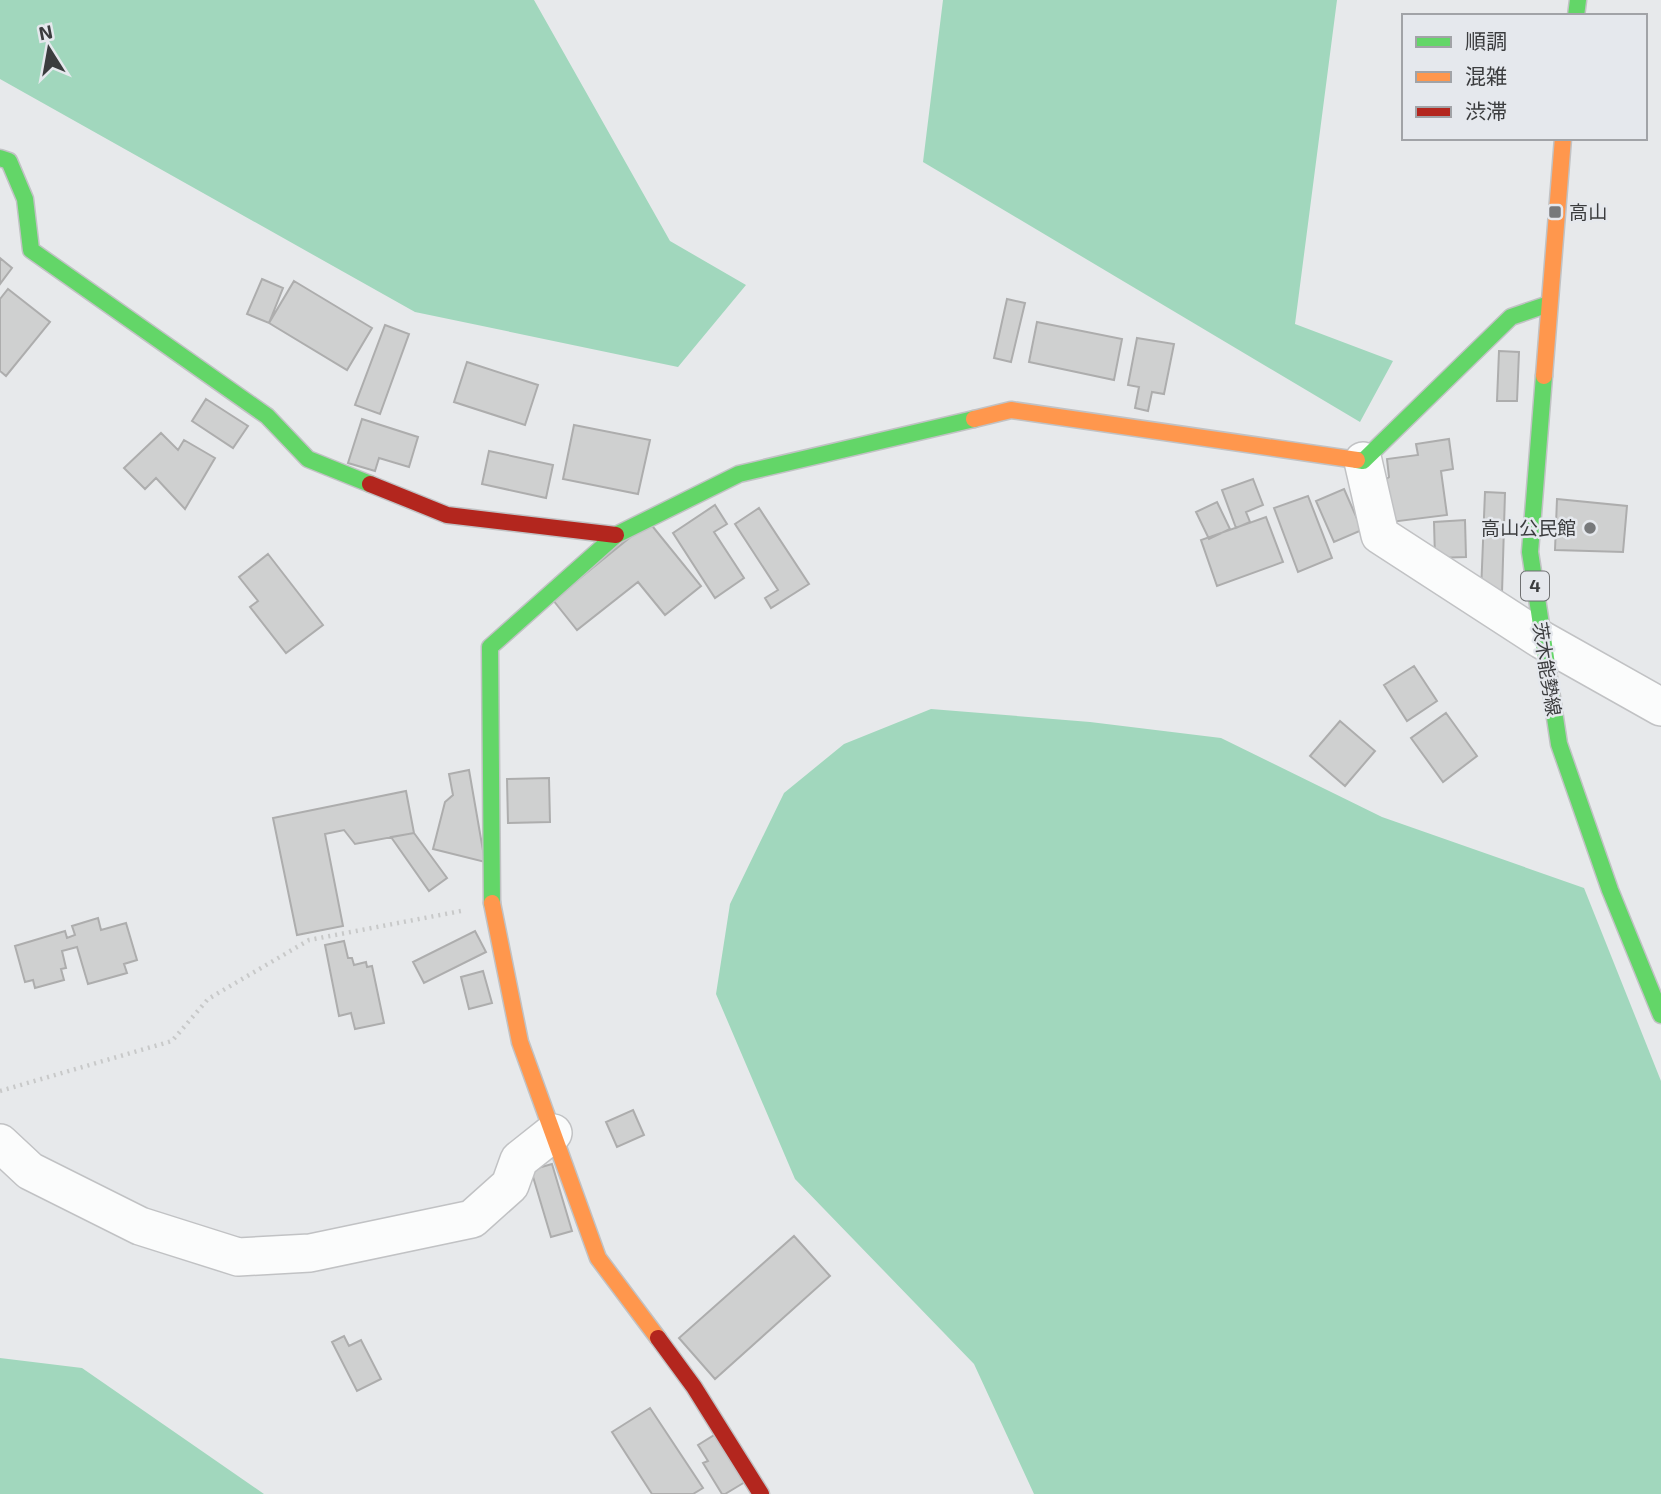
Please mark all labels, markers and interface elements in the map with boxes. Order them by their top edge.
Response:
north arrow [14,14,84,84]
legend [1402,14,1647,140]
text: N [37,19,55,44]
text: 順調 [1465,28,1507,53]
text: 混雑 [1465,63,1507,88]
text: 渋滞 [1465,98,1507,123]
place label: 高山 [1569,200,1607,223]
marker: 高山 [1547,204,1563,220]
place label: 高山公民館 [1481,516,1576,539]
marker: 高山公民館 [1582,520,1598,536]
road number: 4 [1521,572,1549,600]
street label: 茨木能勢線 [1529,620,1566,718]

